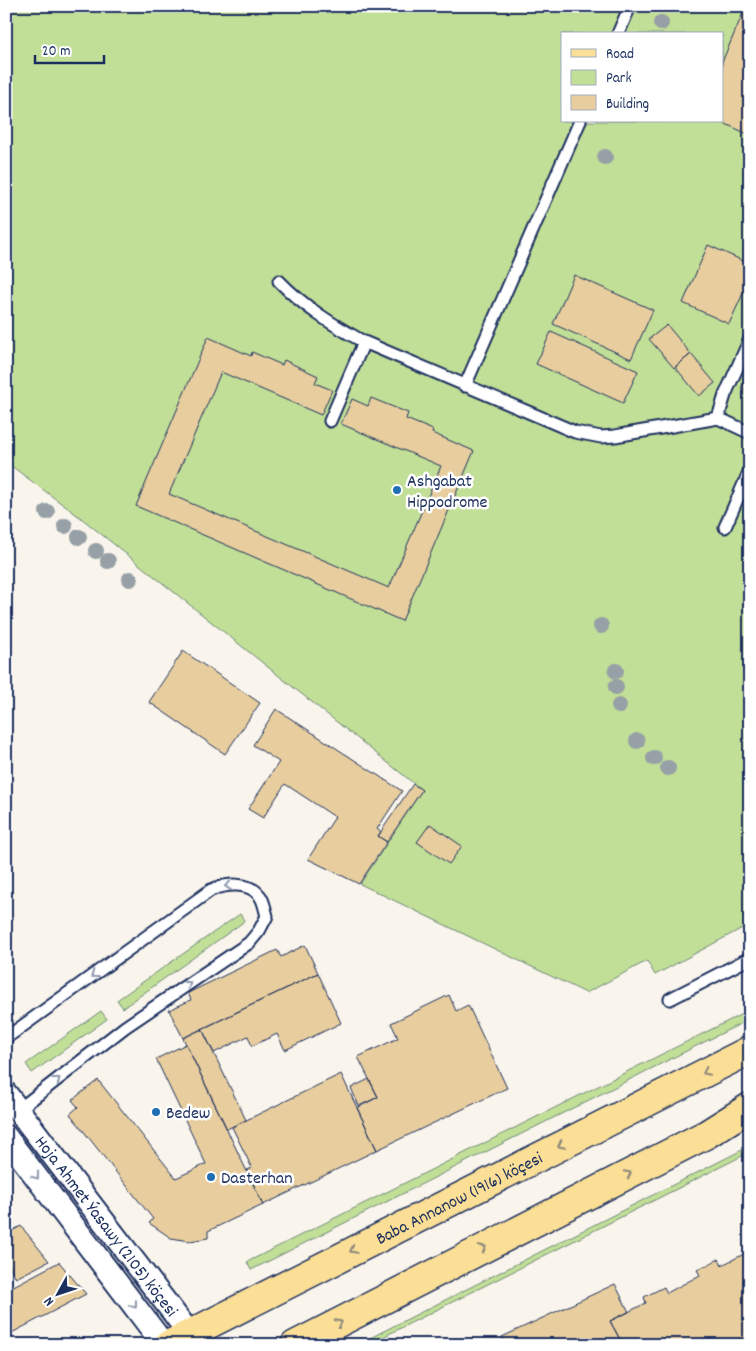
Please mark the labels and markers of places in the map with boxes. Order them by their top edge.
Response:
place label: Ashgabat Hippodrome [407,470,488,516]
marker: Ashgabat Hippodrome [391,484,403,496]
place label: Bedew [166,1102,210,1127]
marker: Bedew [150,1106,162,1118]
place label: Dasterhan [221,1167,293,1192]
marker: Dasterhan [205,1171,217,1183]

